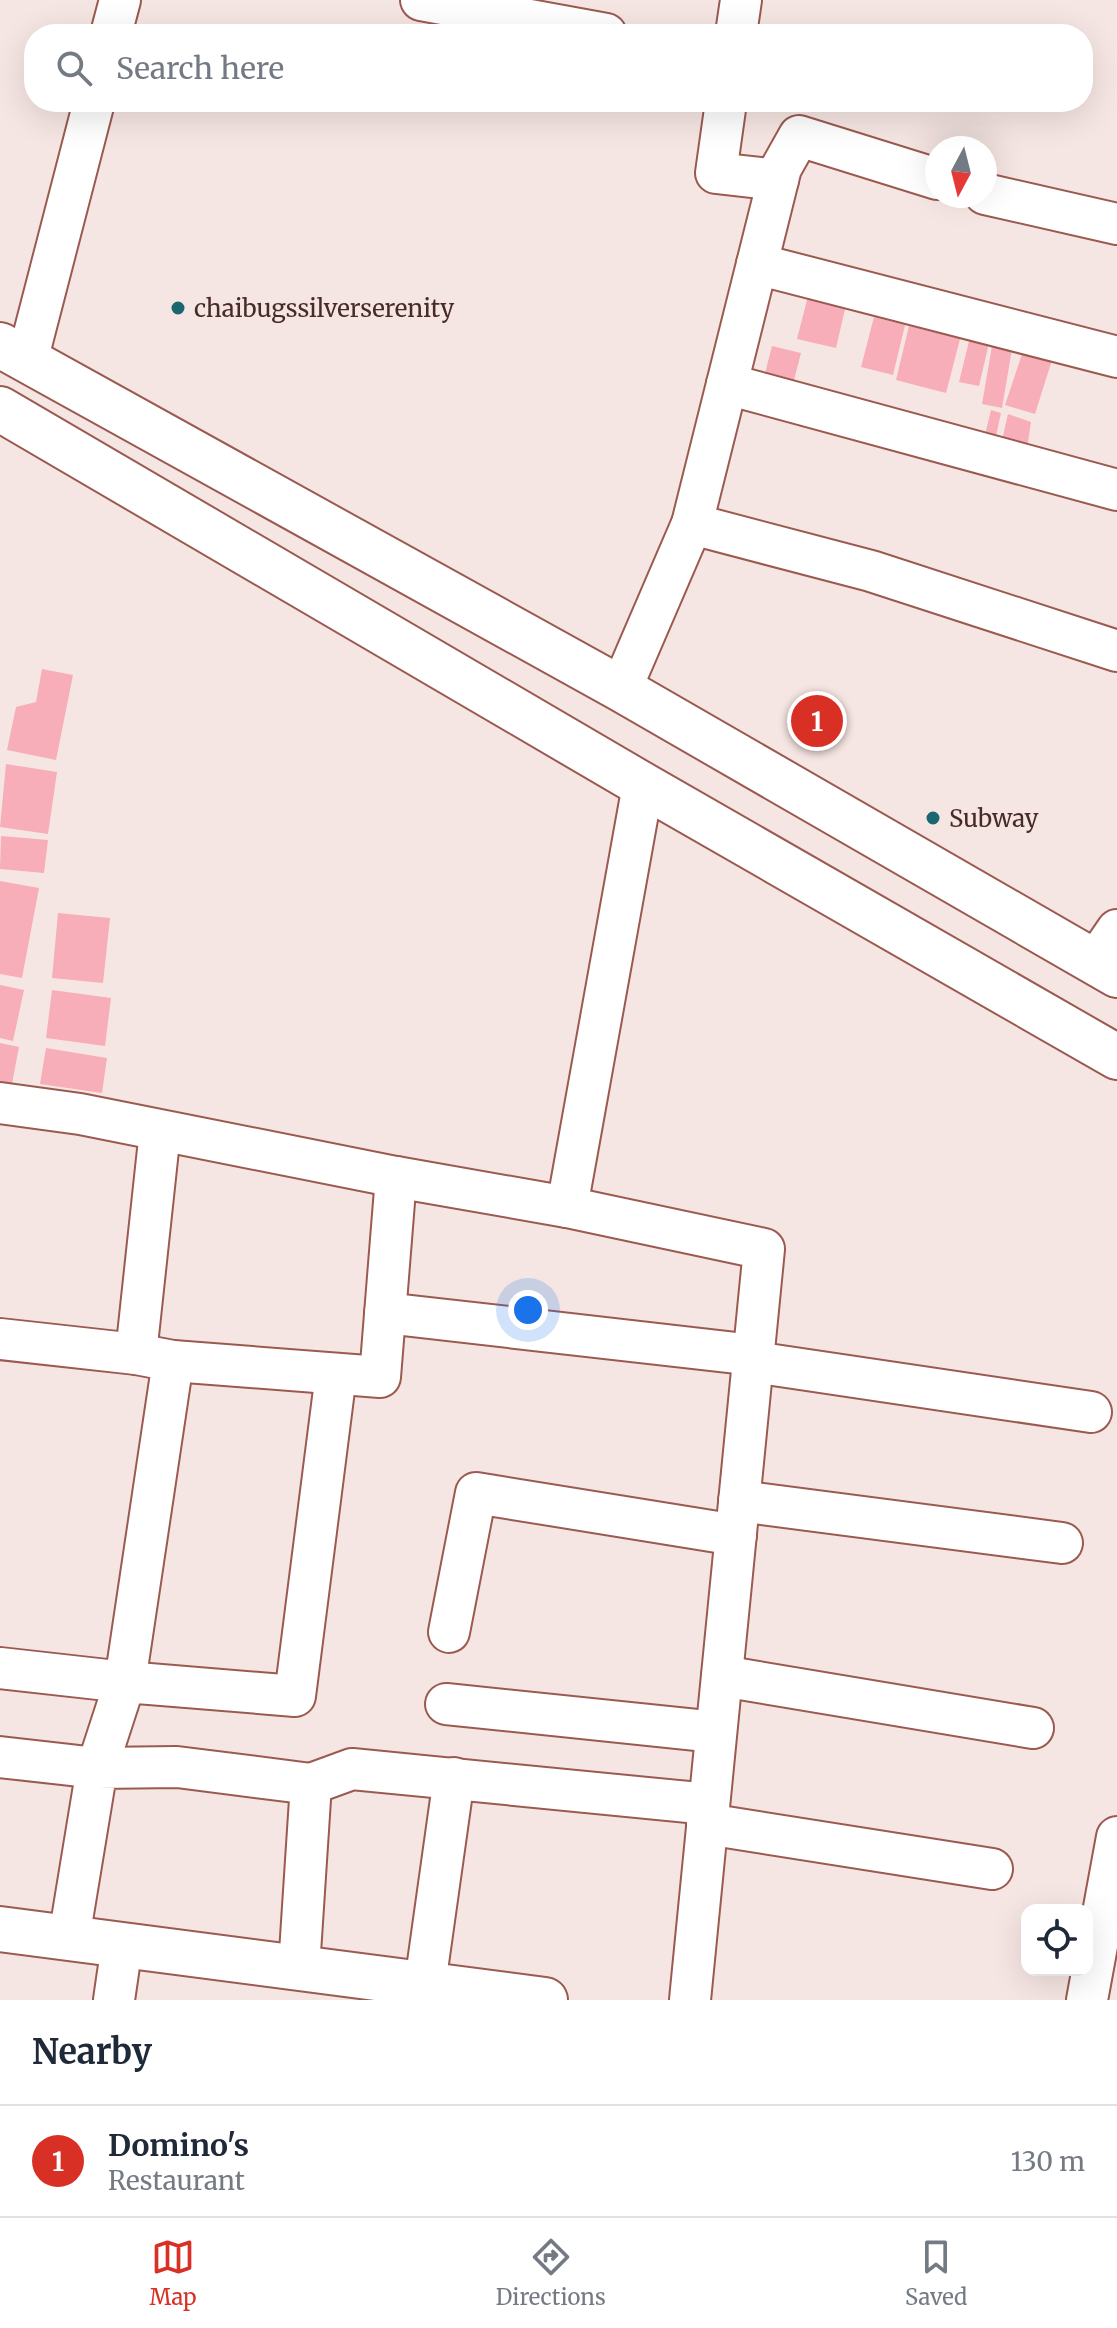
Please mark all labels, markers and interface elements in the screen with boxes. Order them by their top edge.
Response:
search box [24,24,1093,112]
icon: search [52,46,96,90]
text: Search here [116,49,284,87]
north arrow [925,136,997,208]
place label: chaibugssilverserenity [194,293,454,324]
marker: chaibugssilverserenity [169,299,187,317]
pin: 1 [791,691,843,751]
place label: Subway [949,803,1039,834]
marker: Subway [924,809,942,827]
your location [508,1290,548,1330]
map controls [1021,1904,1093,1976]
button: locate [1021,1904,1093,1976]
text: Nearby [32,2031,152,2073]
text: Domino's [108,2126,249,2164]
text: 1 [52,2145,64,2178]
text: 130 m [1011,2145,1085,2178]
text: Restaurant [108,2164,245,2197]
tab: Map [150,2235,197,2311]
tab: Directions [496,2235,606,2311]
tab: Saved [905,2235,967,2311]

